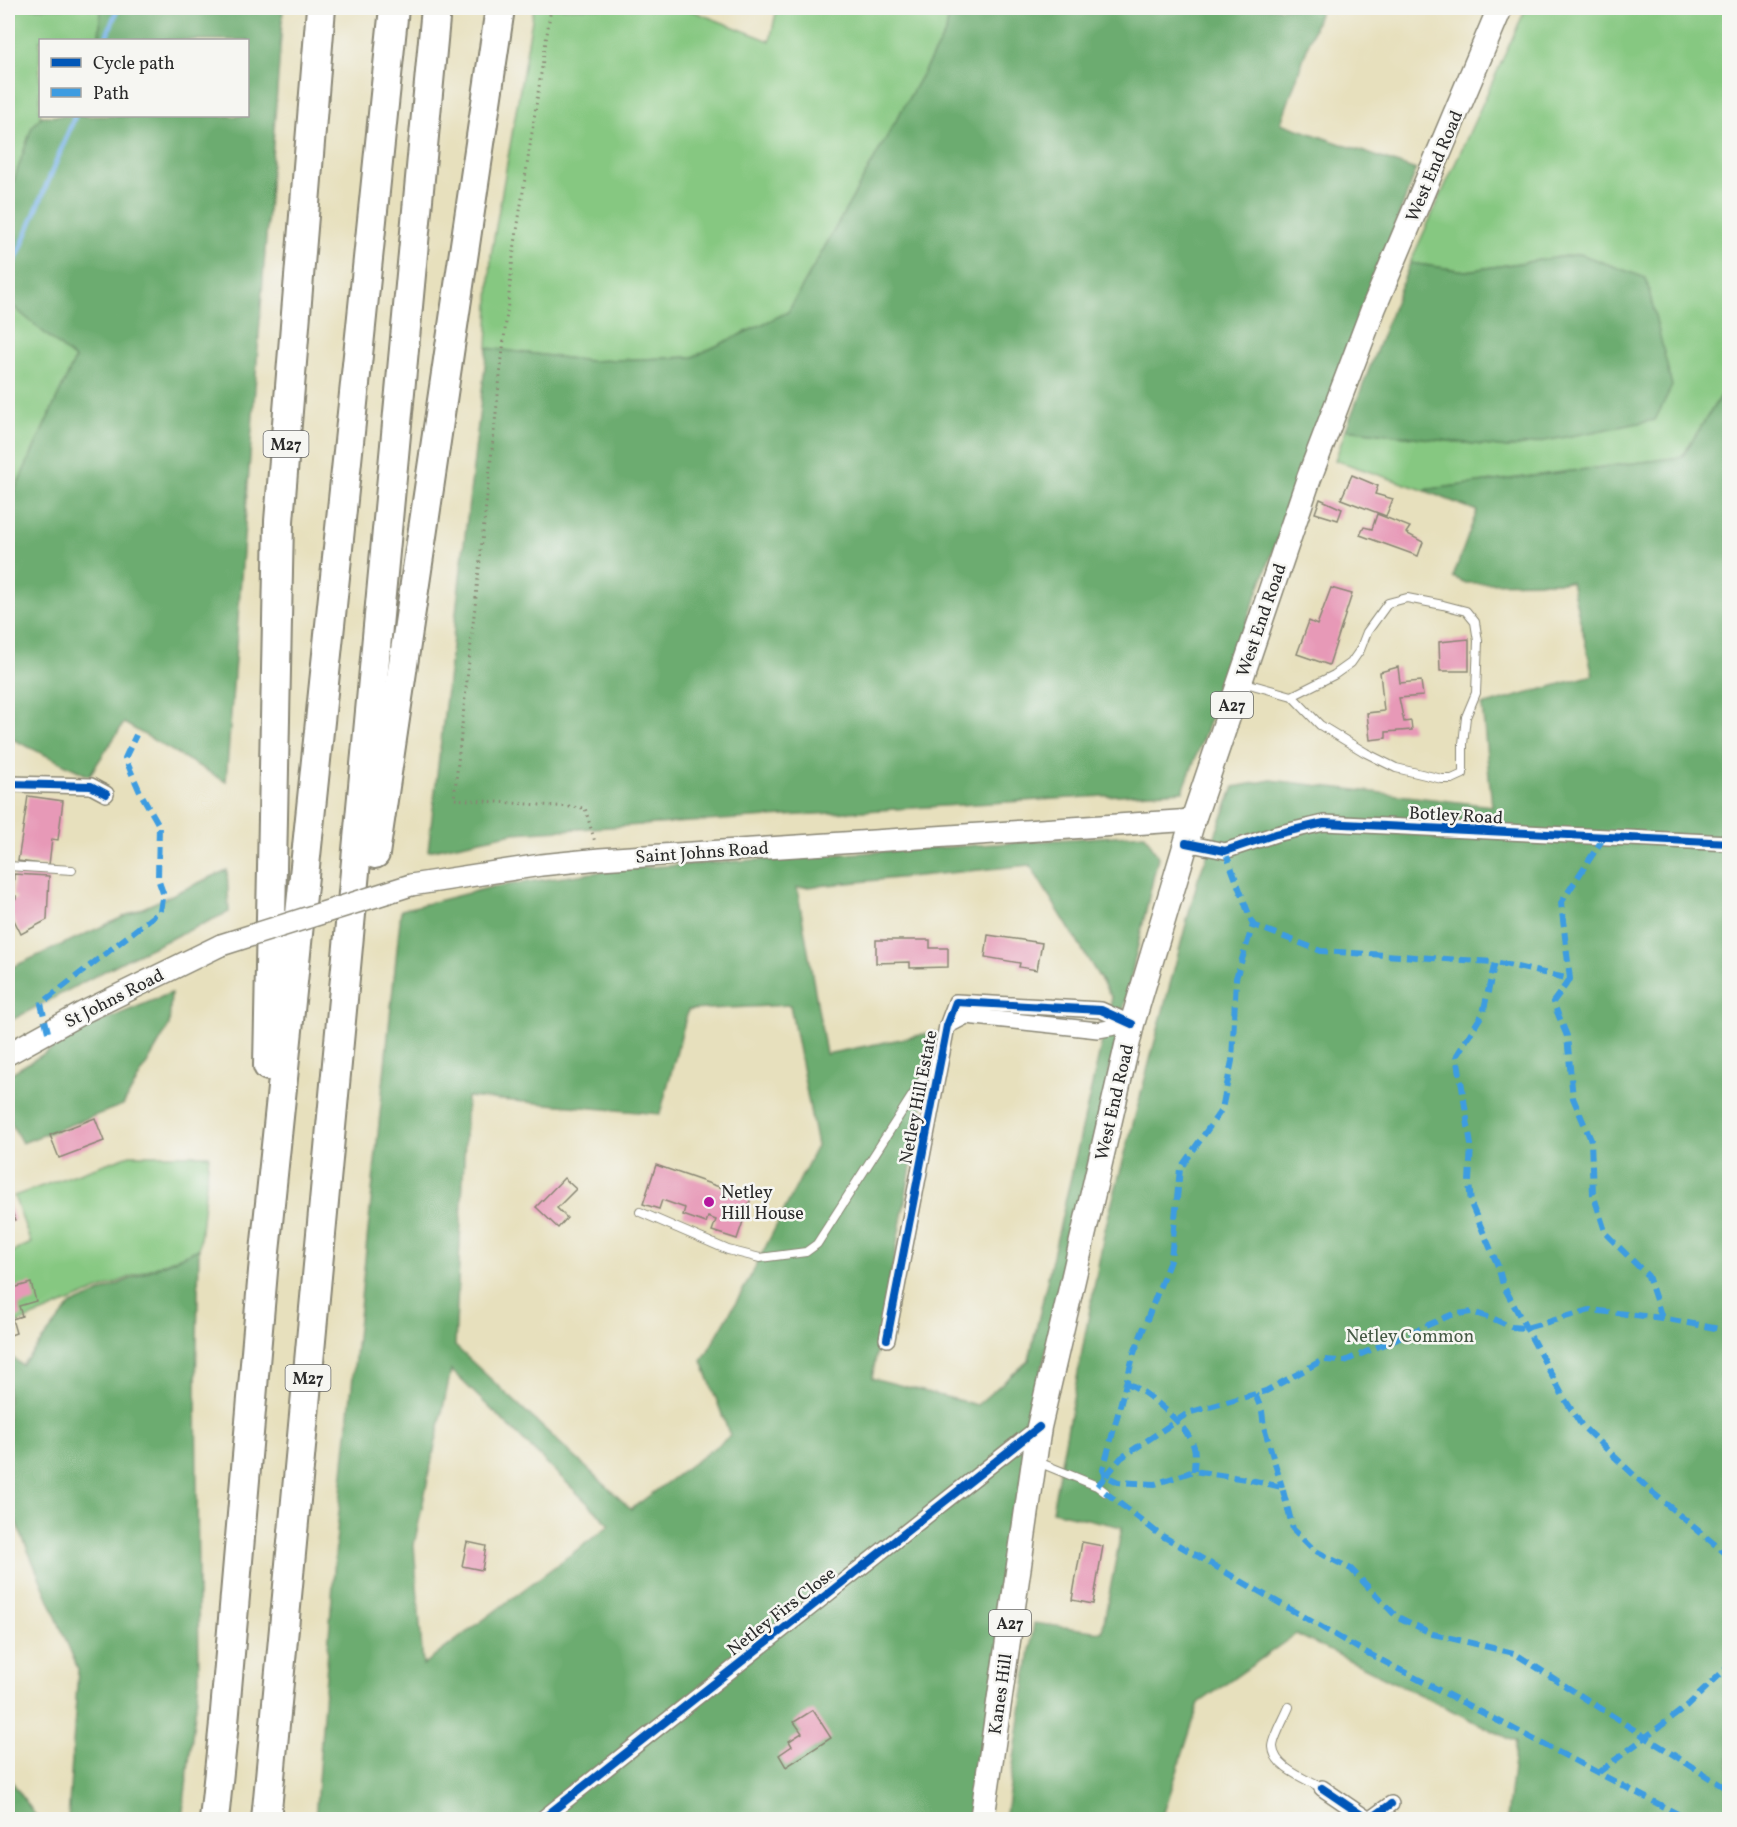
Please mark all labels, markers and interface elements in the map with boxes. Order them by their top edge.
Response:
legend [39,39,249,117]
text: Cycle path [93,52,175,77]
text: Path [93,82,129,107]
street label: West End Road [1401,107,1470,226]
road number: M27 [264,431,308,457]
street label: West End Road [1231,560,1294,681]
road number: A27 [1211,692,1253,718]
street label: Botley Road [1408,802,1504,831]
street label: Saint Johns Road [635,836,770,871]
street label: St Johns Road [61,964,169,1035]
street label: Netley Hill Estate [894,1028,945,1167]
street label: West End Road [1090,1042,1141,1163]
place label: Netley Hill House [721,1181,804,1227]
marker: Netley Hill House [702,1195,716,1209]
park label: Netley Common [1346,1325,1474,1350]
road number: M27 [286,1365,330,1391]
street label: Netley Firs Close [722,1562,841,1663]
road number: A27 [989,1610,1031,1636]
street label: Kanes Hill [983,1652,1020,1736]

